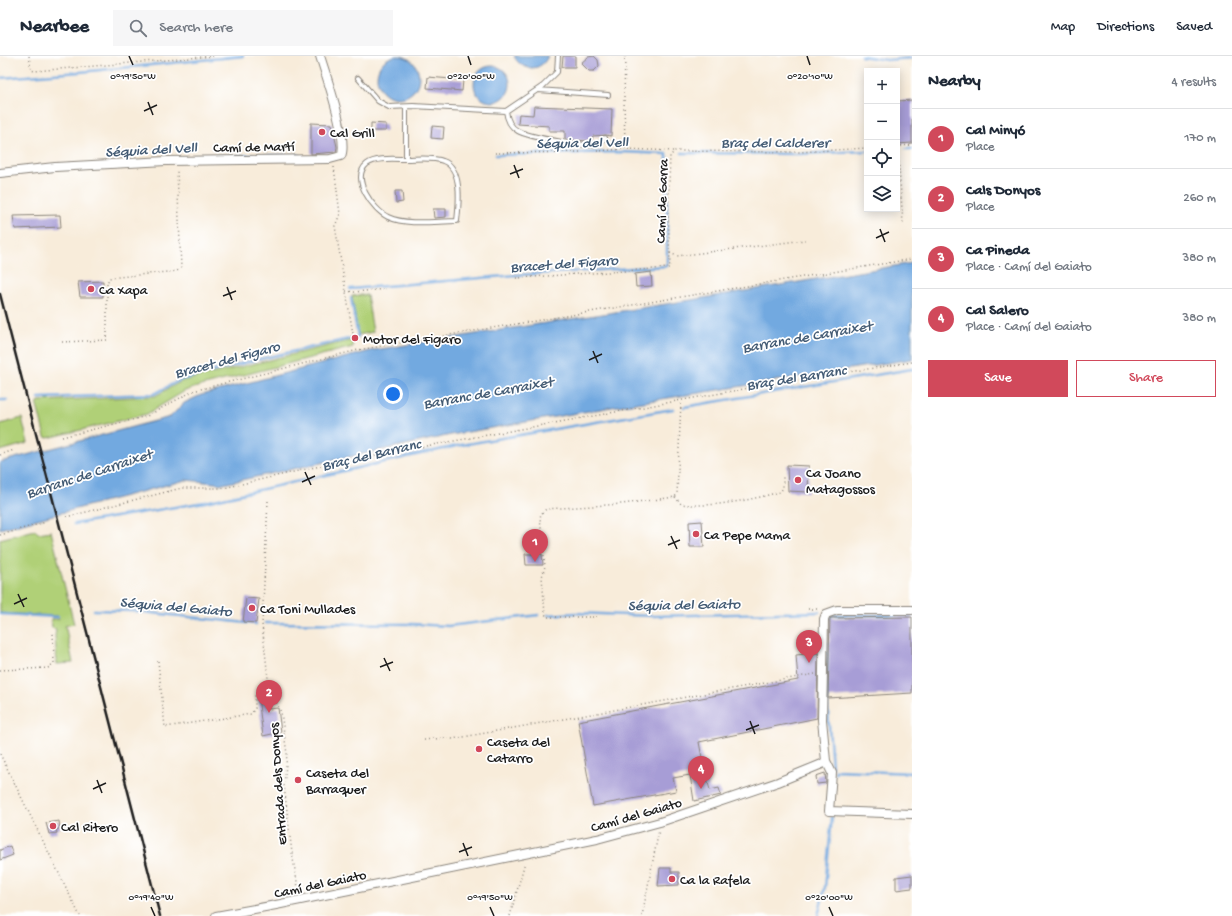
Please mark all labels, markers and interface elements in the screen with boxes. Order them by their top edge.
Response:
search box [113,10,393,46]
text: Nearbee [20,16,89,39]
icon: search [127,17,149,39]
text: Search here [159,19,233,37]
text: Map [1051,19,1075,36]
text: Directions [1097,19,1154,36]
text: Saved [1176,19,1212,36]
map controls [864,68,900,212]
button: + [864,68,900,104]
text: 0°19'50"W [110,71,156,83]
text: 0°20'00"W [447,71,495,83]
text: 0°20'10"W [787,71,833,83]
text: Nearby [928,72,981,92]
text: 4 results [1172,75,1216,90]
button: − [864,104,900,140]
text: Cal Minyó [966,122,1025,140]
place label: Cal Grill [330,126,375,143]
marker: Cal Grill [317,127,327,137]
text: 1 [938,131,944,146]
text: 170 m [1184,131,1216,146]
water label: Séquia del Vell [536,134,630,154]
water label: Braç del Calderer [721,135,832,153]
street label: Camí de Martí [213,139,296,158]
water label: Séquia del Vell [105,140,199,162]
button: locate [864,140,900,176]
text: Place [966,140,994,155]
street label: Camí de Garra [654,157,674,244]
button: layers [864,176,900,212]
text: Cals Donyos [966,182,1040,200]
text: 2 [938,191,944,206]
text: 260 m [1183,191,1216,206]
text: Place [966,200,994,215]
text: Ca Pineda [966,242,1030,260]
text: 3 [938,251,944,266]
text: 380 m [1182,251,1216,266]
water label: Bracet del Figaro [510,252,620,278]
text: Place · Camí del Gaiato [966,260,1092,275]
place label: Ca Xapa [99,283,149,300]
marker: Ca Xapa [86,284,96,294]
text: Cal Salero [966,302,1029,320]
text: 4 [938,311,944,326]
text: 380 m [1182,311,1216,326]
water label: Barranc de Carraixet [741,317,876,358]
text: Place · Camí del Gaiato [966,320,1092,335]
place label: Motor del Figaro [363,332,461,349]
marker: Motor del Figaro [350,333,360,343]
water label: Bracet del Figaro [173,338,283,384]
button: Save [928,360,1068,397]
button: Share [1076,360,1216,397]
water label: Braç del Barranc [745,362,849,396]
water label: Barranc de Carraixet [422,373,557,414]
your location [383,384,403,404]
water label: Braç del Barranc [320,435,424,476]
water label: Barranc de Carraixet [24,445,158,504]
place label: Ca Joano Matagossos [806,466,876,499]
marker: Ca Joano Matagossos [793,475,803,485]
place label: Ca Pepe Mama [704,528,791,545]
pin: 1 [522,529,548,562]
marker: Ca Pepe Mama [691,529,701,539]
water label: Séquia del Gaiato [119,594,234,622]
water label: Séquia del Gaiato [628,596,742,616]
place label: Ca Toni Mullades [260,602,356,619]
marker: Ca Toni Mullades [247,603,257,613]
pin: 3 [796,630,822,663]
pin: 2 [256,680,282,713]
street label: Entrada dels Donyos [267,721,292,845]
place label: Caseta del Catarro [487,735,550,768]
marker: Caseta del Catarro [474,744,484,754]
pin: 4 [688,756,714,789]
place label: Caseta del Barraquer [305,766,369,799]
marker: Caseta del Barraquer [293,775,303,785]
street label: Camí del Gaiato [589,795,684,838]
place label: Cal Ritero [61,820,118,837]
marker: Cal Ritero [48,821,58,831]
street label: Camí del Gaiato [273,867,368,904]
place label: Ca la Rafela [680,873,752,890]
marker: Ca la Rafela [667,874,677,884]
text: 0°19'40"W [129,892,174,904]
text: 0°19'50"W [467,892,513,904]
text: 0°20'00"W [805,892,853,904]

